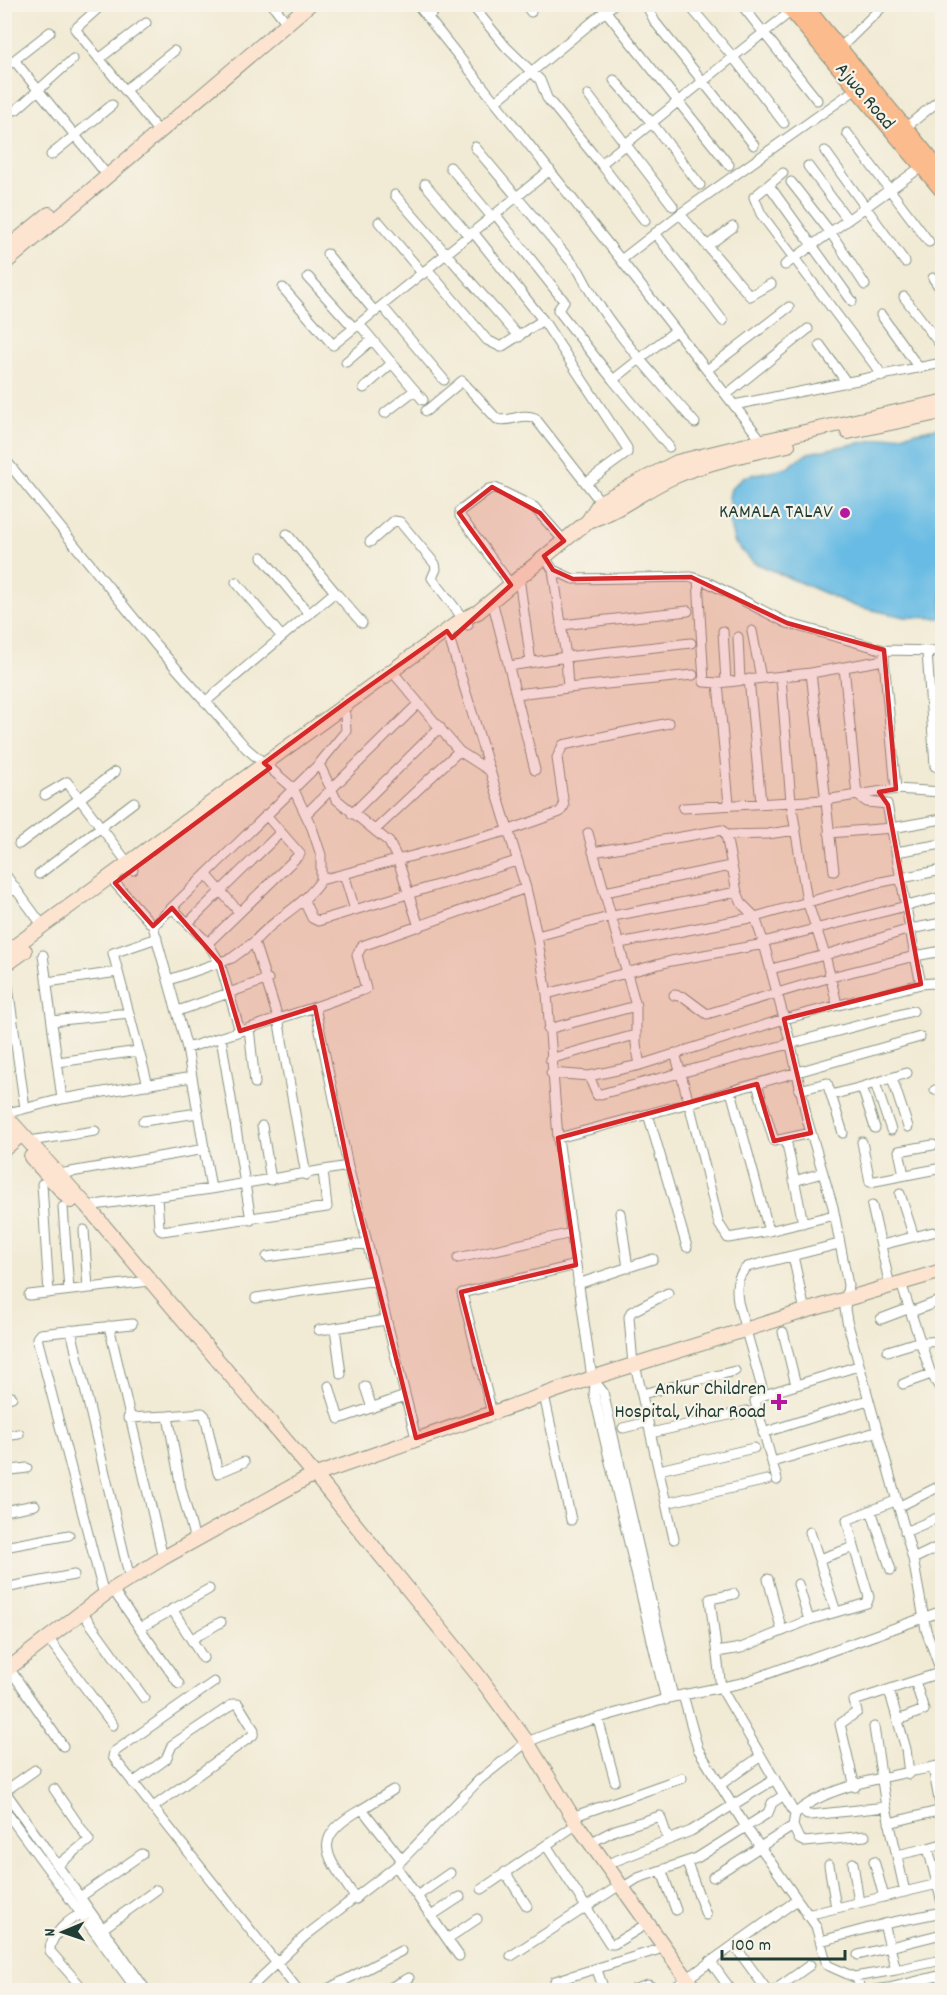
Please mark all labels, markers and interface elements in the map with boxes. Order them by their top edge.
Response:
street label: Ajwa Road [827,57,901,137]
place label: KAMALA TALAV [719,499,833,527]
marker: KAMALA TALAV [838,506,852,520]
place label: Ankur Children Hospital, Vihar Road [614,1376,766,1427]
marker: Ankur Children Hospital, Vihar Road [770,1393,788,1411]
north arrow [33,1902,93,1962]
scale bar [722,1923,845,1961]
text: N [39,1928,62,1937]
text: 100 m [731,1934,771,1959]

